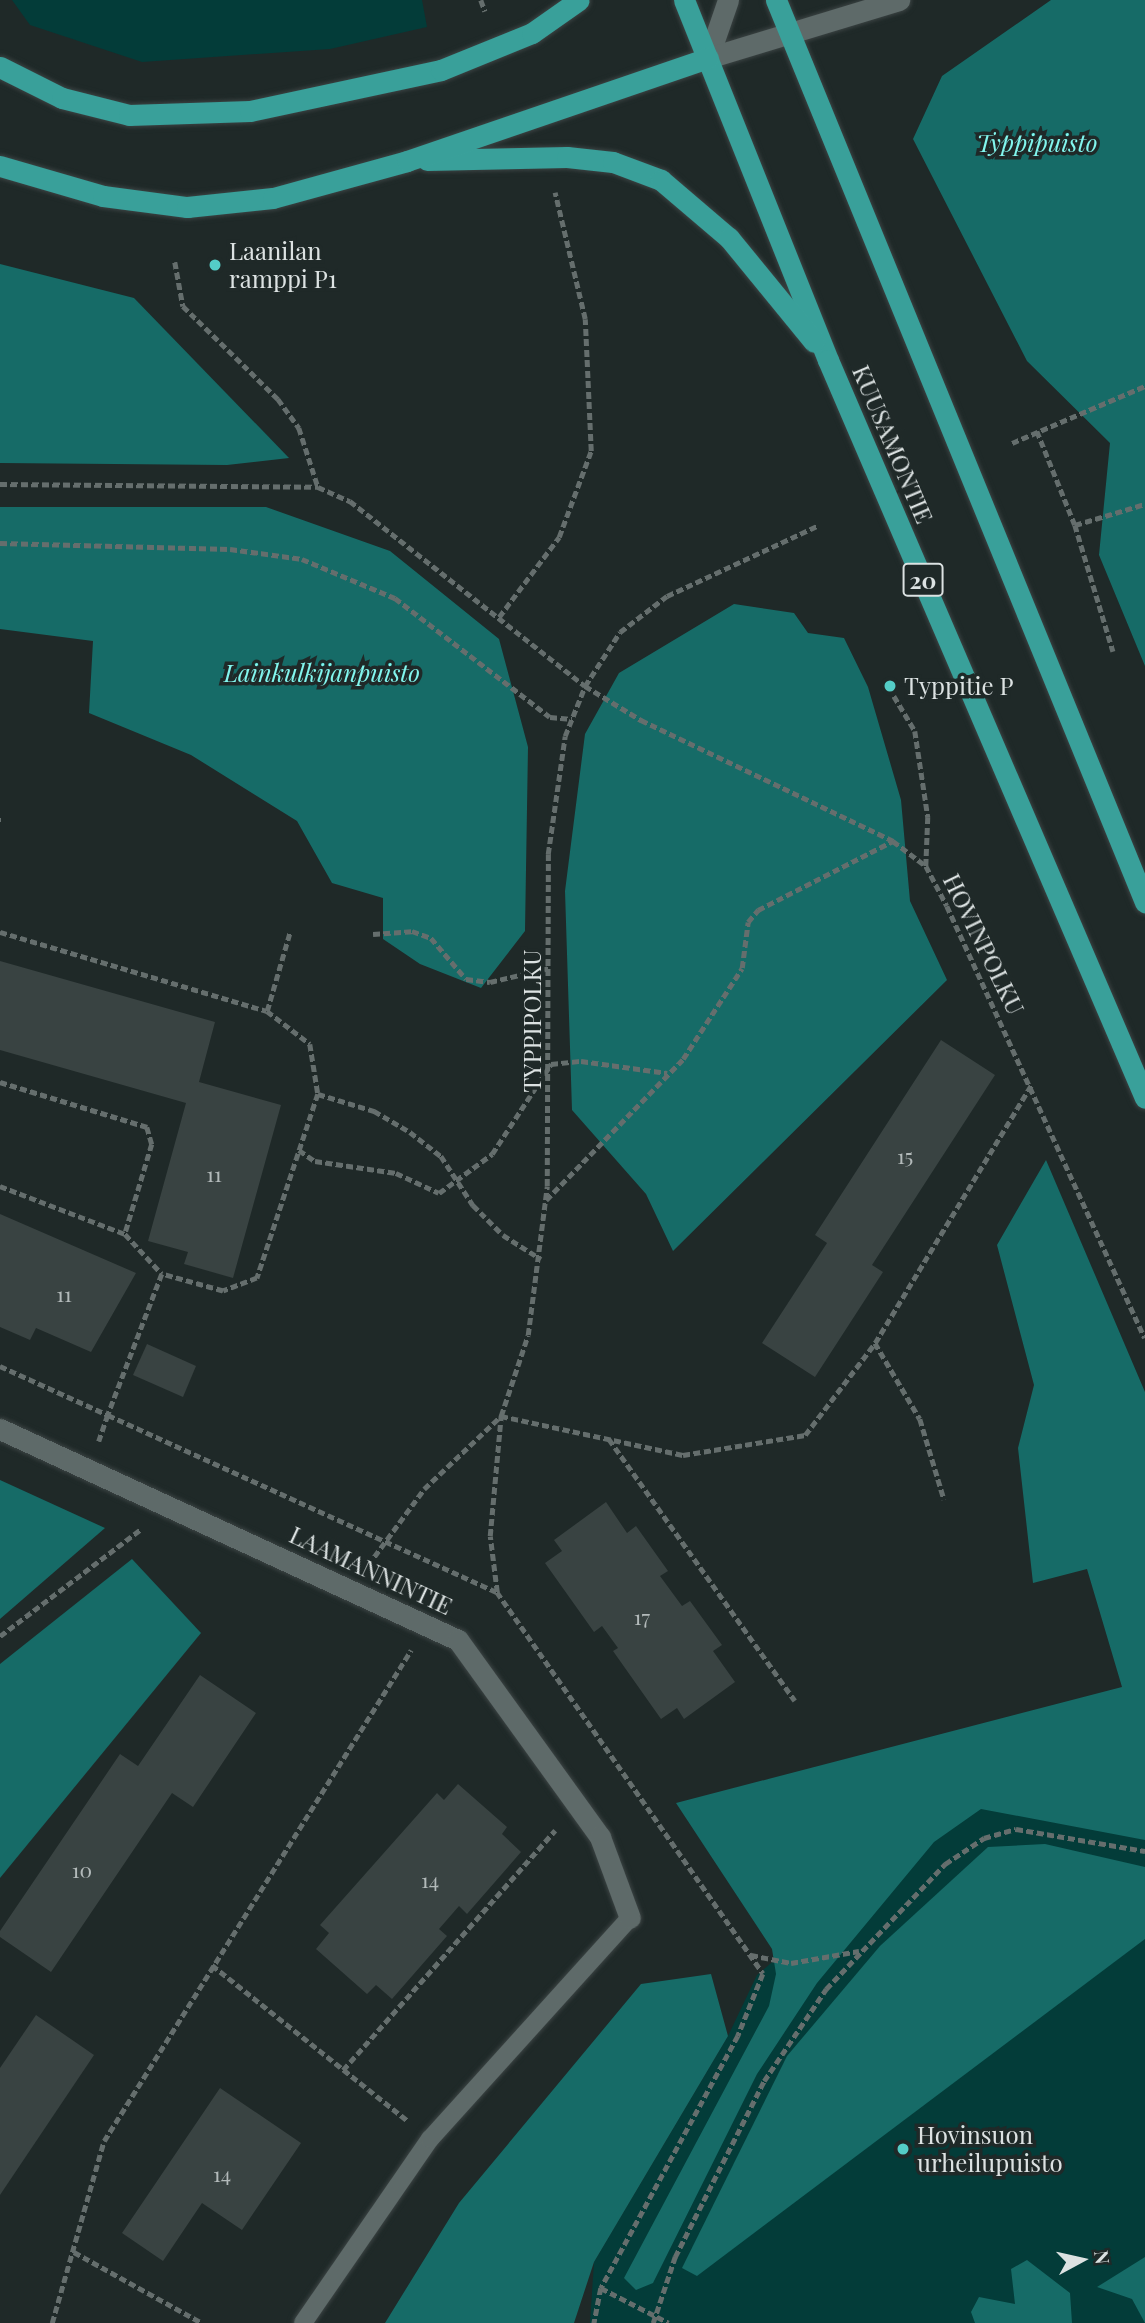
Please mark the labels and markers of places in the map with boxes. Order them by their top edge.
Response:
place label: Laanilan ramppi P1 [229,237,337,293]
marker: Laanilan ramppi P1 [207,257,223,273]
place label: Typpitie P [904,672,1014,700]
marker: Typpitie P [882,678,898,694]
place label: Hovinsuon urheilupuisto [917,2121,1063,2177]
marker: Hovinsuon urheilupuisto [895,2141,911,2157]

